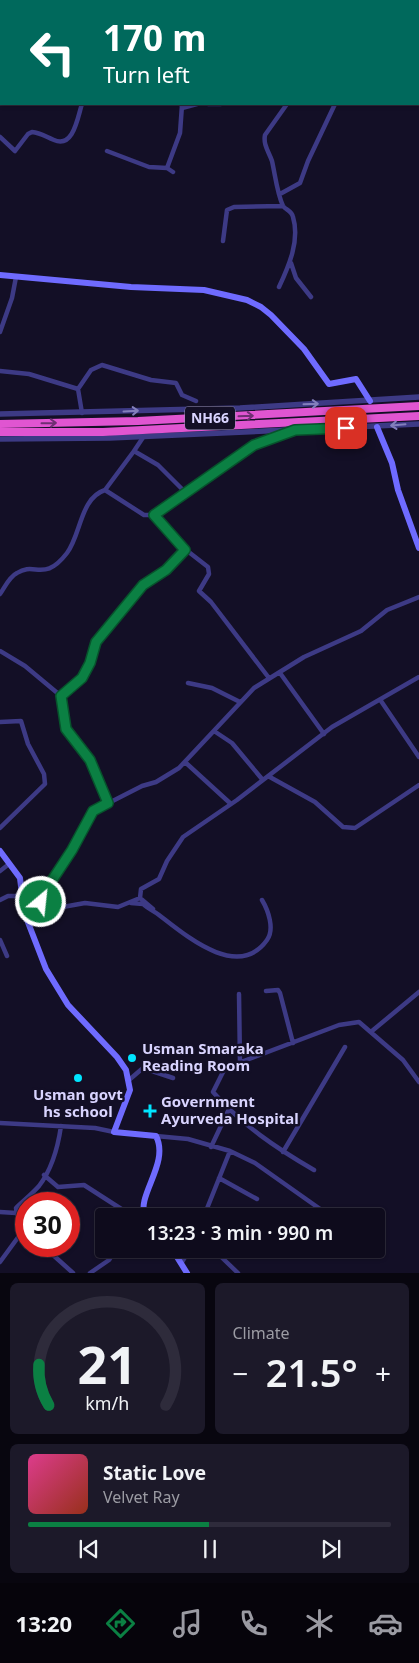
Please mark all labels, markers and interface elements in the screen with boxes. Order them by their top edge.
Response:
text: 170 m [103,14,206,61]
icon: left [20,20,85,85]
text: Turn left [103,59,190,89]
one-way arrow [302,399,318,409]
one-way arrow [122,406,139,416]
road number: NH66 [185,406,235,429]
pin [325,407,367,449]
one-way arrow [238,411,254,421]
icon: arrive [332,414,360,442]
one-way arrow [40,418,56,428]
one-way arrow [390,421,406,430]
position arrow [14,875,66,927]
place label: Usman Smaraka Reading Room [142,1038,264,1075]
marker: Usman Smaraka Reading Room [126,1052,138,1064]
marker: Usman govt hs school [72,1072,84,1084]
place label: Usman govt hs school [33,1084,123,1121]
place label: Government Ayurveda Hospital [161,1091,299,1128]
marker: Government Ayurveda Hospital [143,1104,157,1118]
speed limit sign: 30 [15,1192,80,1257]
text: 13:23 · 3 min · 990 m [147,1220,333,1246]
text: Climate [233,1322,290,1344]
text: 21 [78,1328,137,1399]
text: 21.5° [266,1346,358,1398]
text: − [233,1354,249,1392]
text: + [375,1354,391,1392]
text: km/h [85,1391,129,1415]
text: Static Love [103,1460,206,1486]
text: Velvet Ray [103,1486,180,1508]
icon: previous [75,1535,103,1563]
icon: pause [196,1535,224,1563]
icon: next [317,1535,345,1563]
icon: directions [103,1606,138,1641]
icon: music [170,1606,205,1641]
icon: phone [236,1606,271,1641]
icon: climate [302,1606,337,1641]
icon: car [368,1606,403,1641]
text: 13:20 [16,1608,72,1638]

